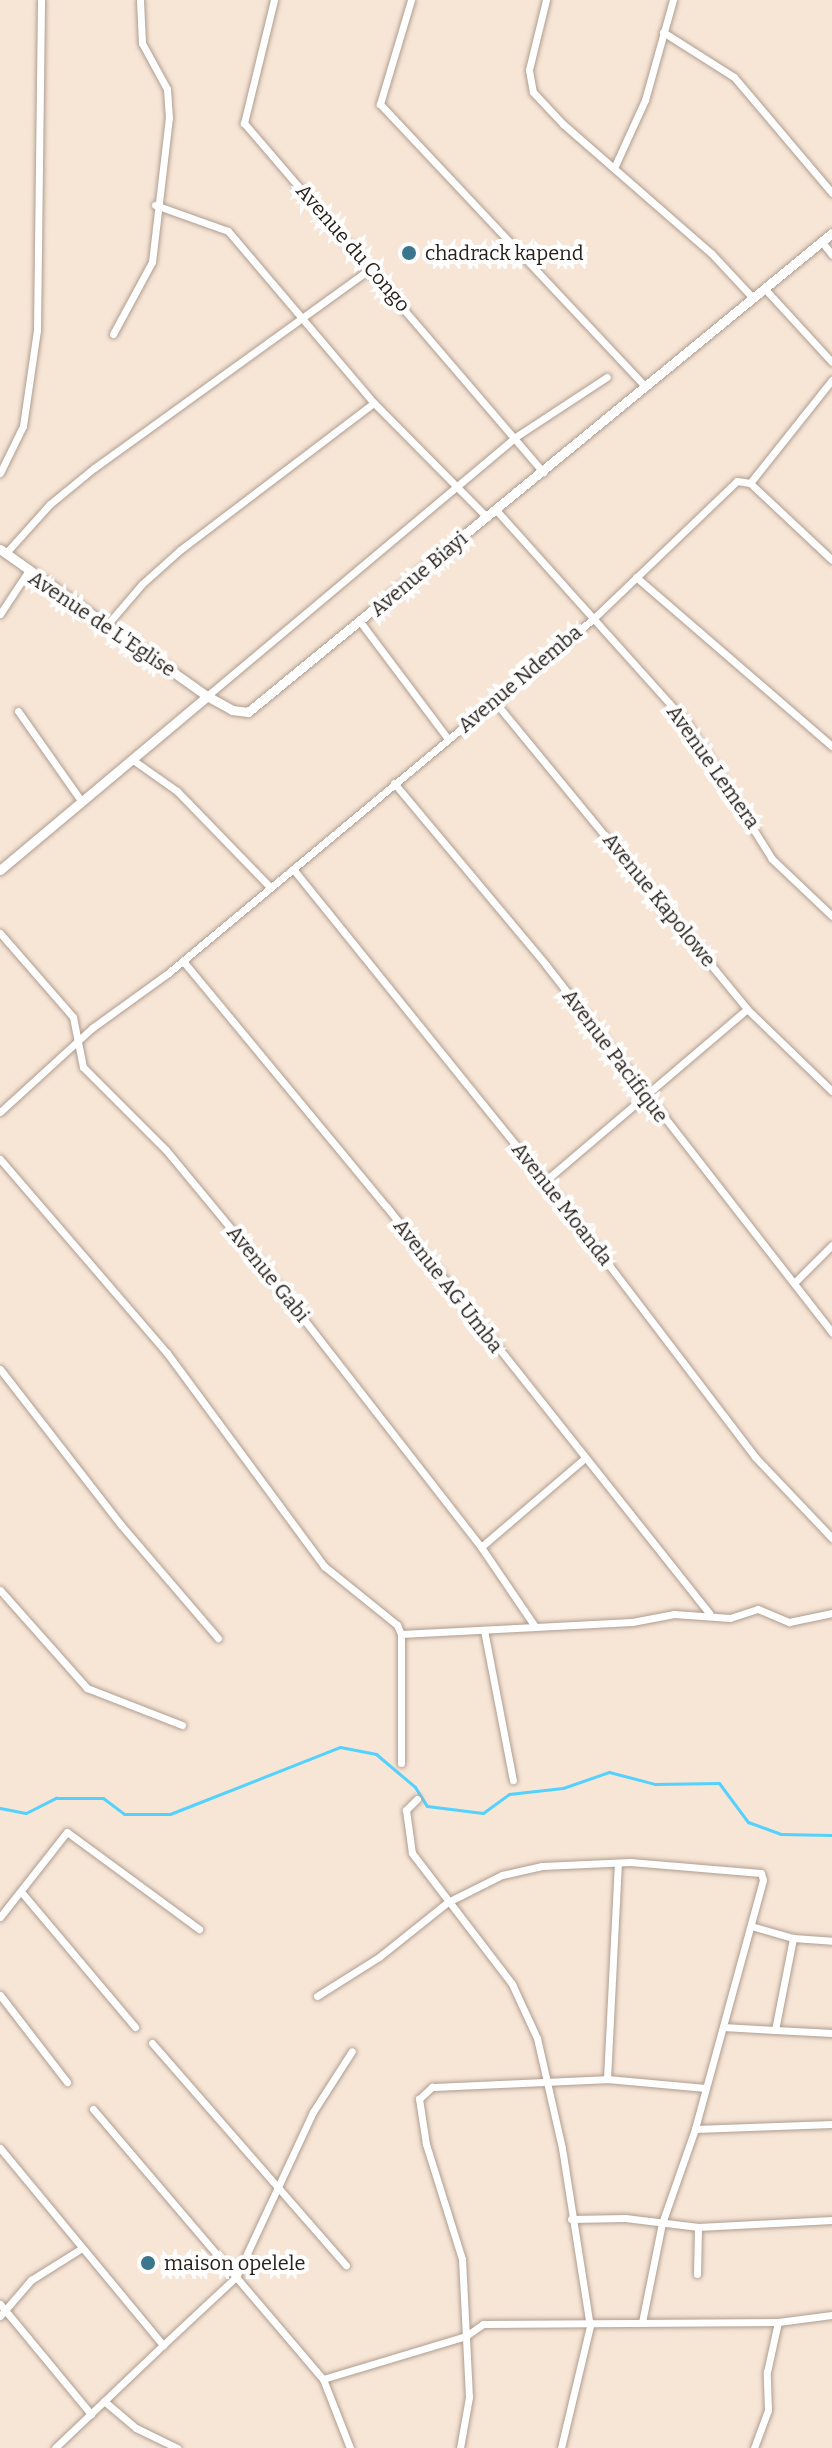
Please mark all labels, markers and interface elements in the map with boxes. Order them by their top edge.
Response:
street label: Avenue du Congo [291,179,415,317]
place label: chadrack kapend [425,241,584,265]
marker: chadrack kapend [400,244,418,262]
street label: Avenue Biayi [366,526,472,622]
street label: Avenue de L'Eglise [24,566,180,682]
street label: Avenue Ndemba [453,620,587,738]
street label: Avenue Lemera [662,701,764,833]
street label: Avenue Kapolowe [598,828,720,972]
street label: Avenue Pacifique [557,985,673,1127]
street label: Avenue Moanda [507,1138,617,1270]
street label: Avenue AG Umba [388,1214,508,1358]
street label: Avenue Gabi [222,1221,314,1327]
place label: maison opelele [164,2251,305,2275]
marker: maison opelele [139,2254,157,2272]

